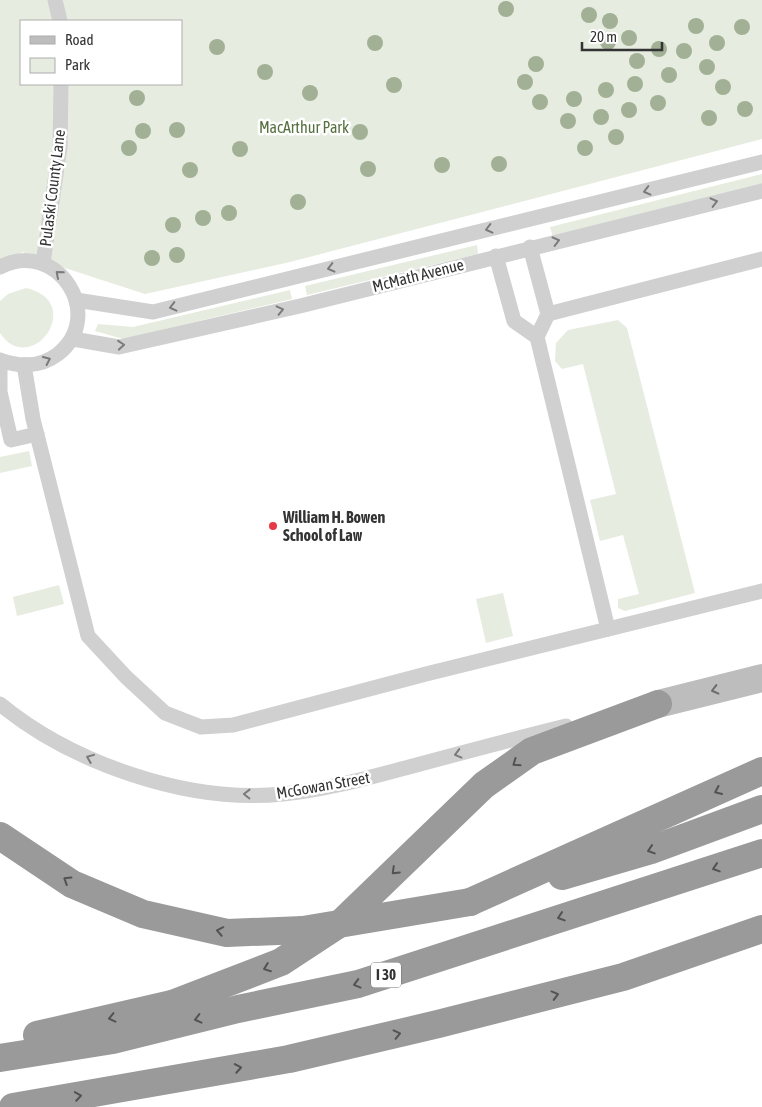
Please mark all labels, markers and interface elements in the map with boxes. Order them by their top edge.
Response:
legend [20,20,182,85]
scale bar [582,20,662,52]
text: 20 m [590,28,617,45]
text: Road [65,31,94,48]
text: Park [65,56,90,73]
park label: MacArthur Park [259,118,349,136]
street label: Pulaski County Lane [36,129,69,248]
one-way arrow [642,185,651,196]
one-way arrow [710,198,718,208]
one-way arrow [484,223,493,234]
one-way arrow [552,236,561,247]
street label: McMath Avenue [370,255,466,295]
one-way arrow [327,262,336,273]
one-way arrow [56,271,65,280]
one-way arrow [169,301,178,312]
one-way arrow [275,305,284,316]
one-way arrow [118,340,126,351]
one-way arrow [41,357,50,367]
place label: William H. Bowen School of Law [282,508,386,544]
marker: William H. Bowen School of Law [267,520,279,532]
one-way arrow [710,684,719,695]
one-way arrow [453,748,462,759]
one-way arrow [86,754,95,765]
one-way arrow [513,757,522,765]
street label: McGowan Street [275,768,371,802]
one-way arrow [714,784,723,795]
one-way arrow [243,788,251,799]
one-way arrow [647,844,655,854]
one-way arrow [712,862,720,872]
one-way arrow [392,865,401,874]
one-way arrow [63,877,72,887]
one-way arrow [557,912,566,922]
one-way arrow [215,926,224,937]
one-way arrow [263,962,271,972]
road number: I 30 [371,962,401,988]
one-way arrow [352,978,361,989]
one-way arrow [550,991,558,1001]
one-way arrow [108,1012,117,1023]
one-way arrow [193,1013,202,1024]
one-way arrow [393,1029,402,1040]
one-way arrow [234,1064,243,1074]
one-way arrow [74,1092,83,1102]

